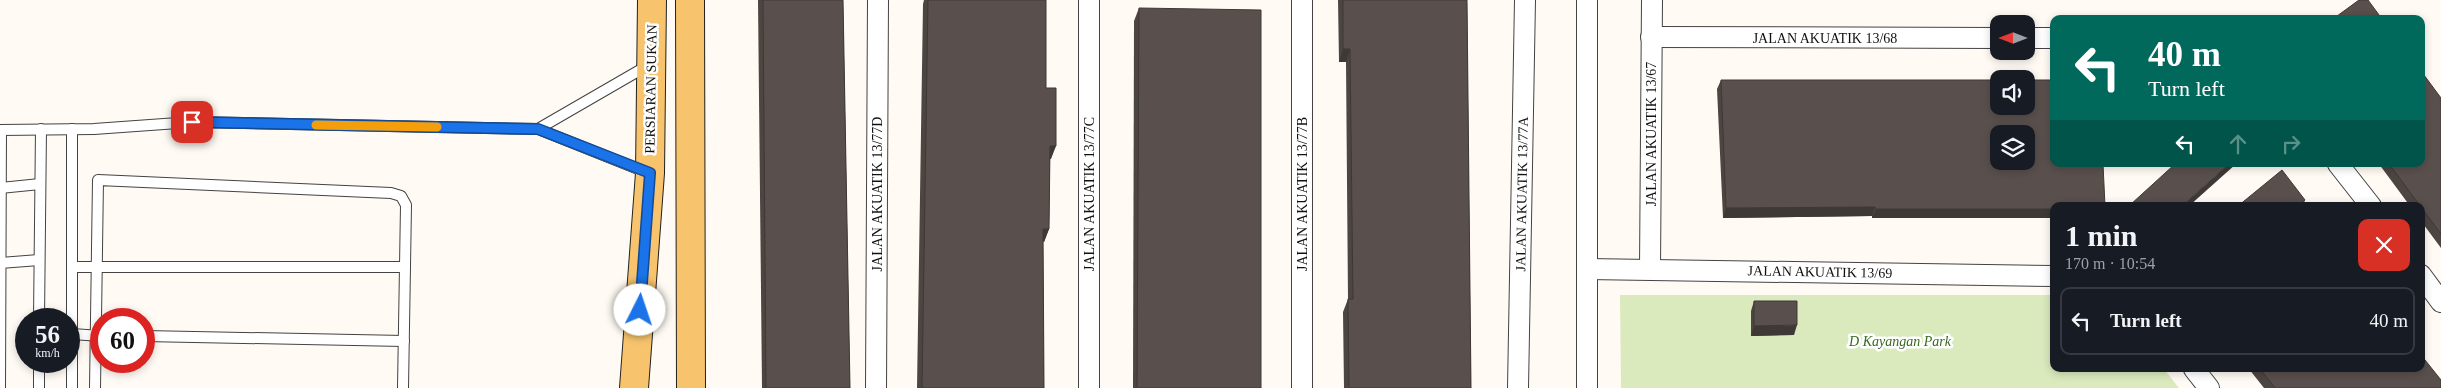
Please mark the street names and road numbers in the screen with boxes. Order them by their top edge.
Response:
street label: PERSIARAN SUKAN [642,24,660,154]
street label: JALAN AKUATIK 13/68 [1753,31,1897,46]
street label: JALAN AKUATIK 13/67 [1644,62,1659,206]
street label: JALAN AKUATIK 13/77A [1513,116,1531,272]
street label: JALAN AKUATIK 13/77D [870,117,885,271]
street label: JALAN AKUATIK 13/77C [1082,117,1097,271]
street label: JALAN AKUATIK 13/77B [1295,117,1310,271]
street label: JALAN AKUATIK 13/69 [1748,263,1892,281]

